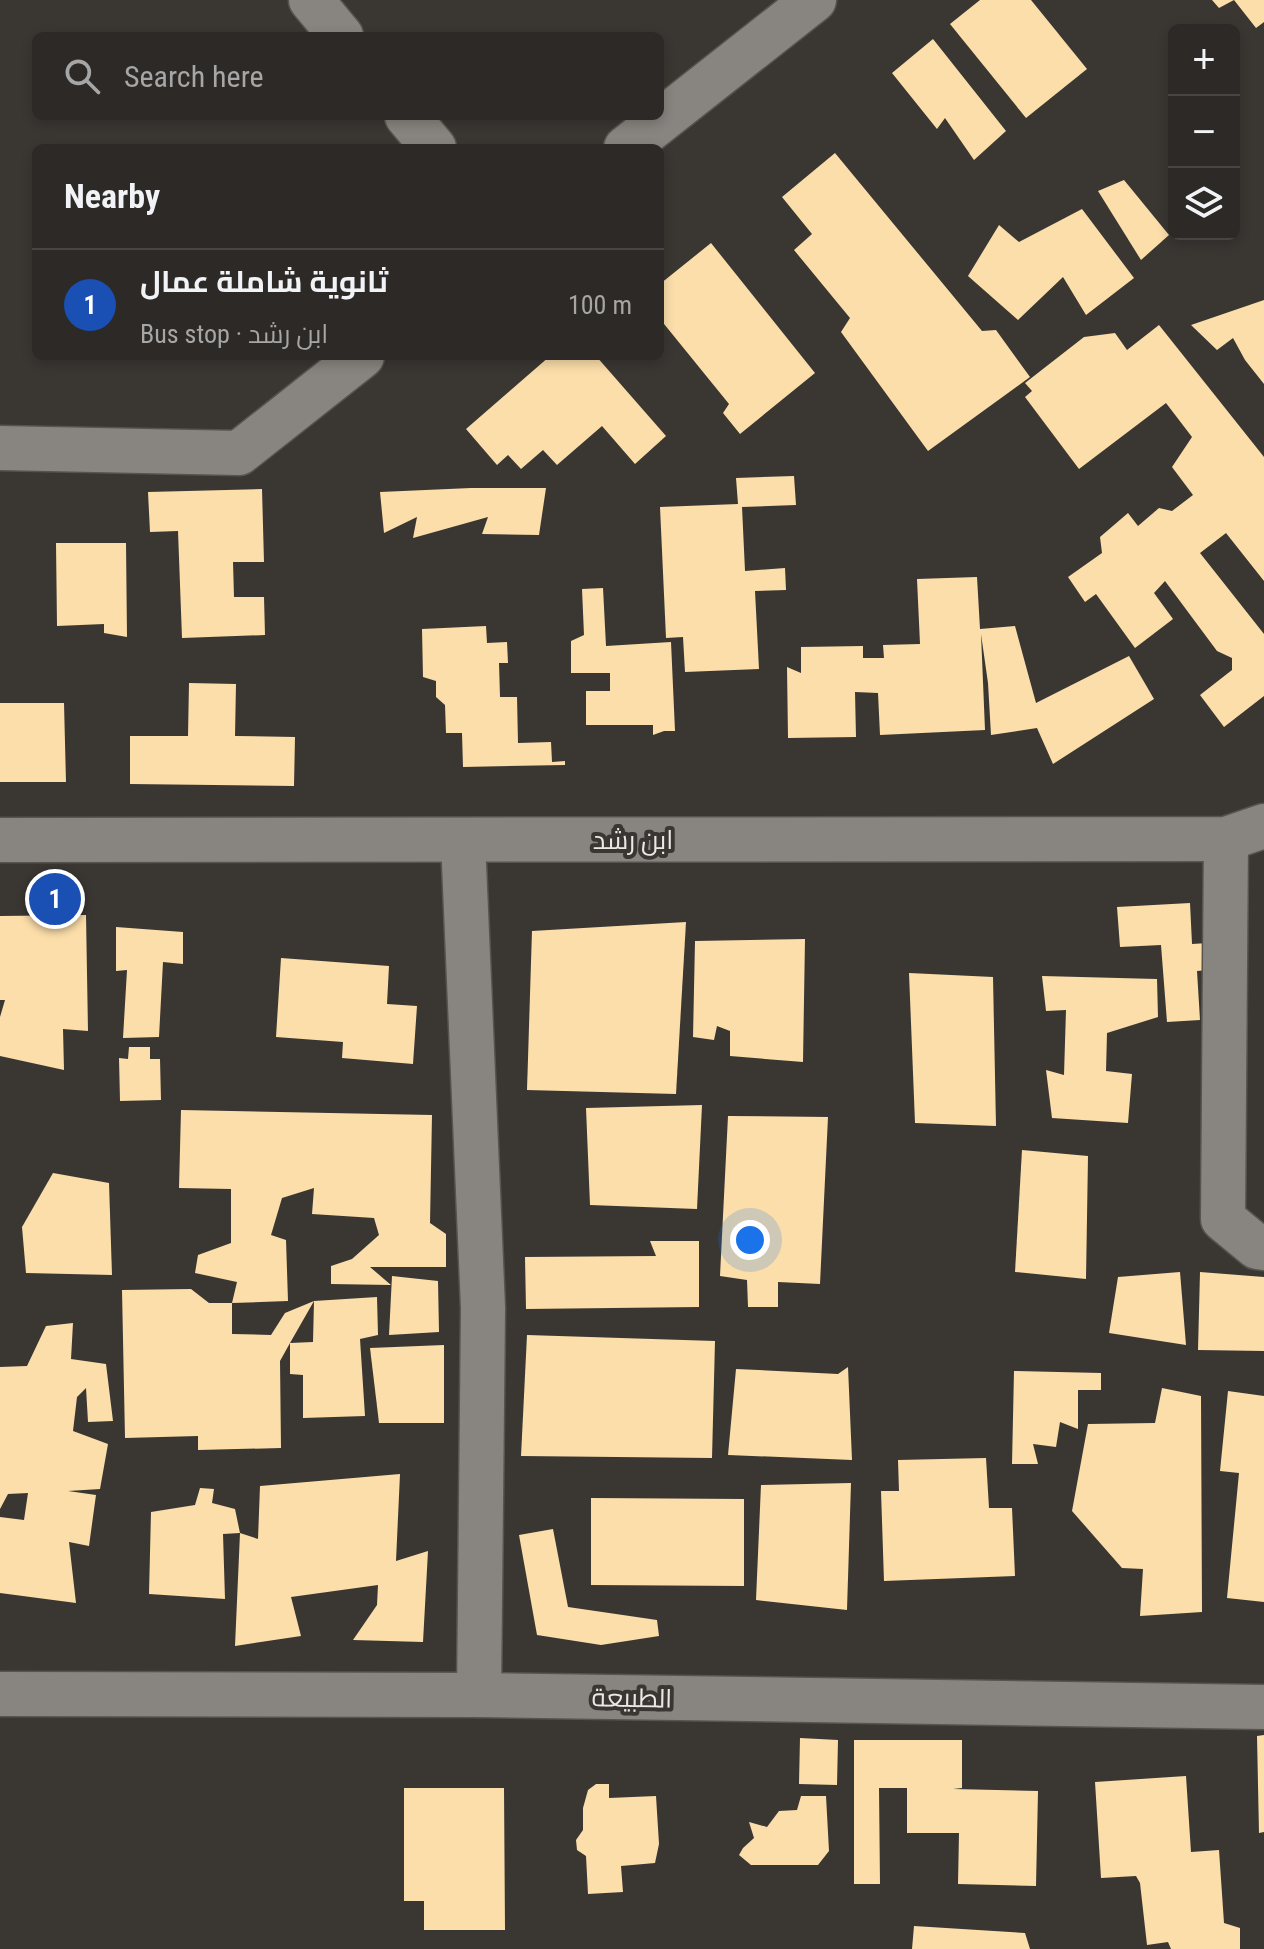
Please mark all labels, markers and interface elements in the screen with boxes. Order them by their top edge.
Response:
map controls [1168,24,1240,240]
button: + [1168,24,1240,96]
search box [32,32,664,120]
icon: search [60,54,104,98]
text: Search here [124,59,264,94]
button: − [1168,96,1240,168]
button: layers [1168,168,1240,240]
text: Nearby [64,176,160,216]
text: ثانوية شاملة عمال [140,264,388,299]
text: 1 [83,290,97,320]
text: 100 m [568,290,632,320]
text: Bus stop · ابن رشد [140,319,328,349]
street label: ابن رشد [593,825,673,856]
pin: 1 [29,869,81,929]
your location [730,1220,770,1260]
street label: الطبيعة [592,1682,672,1714]

